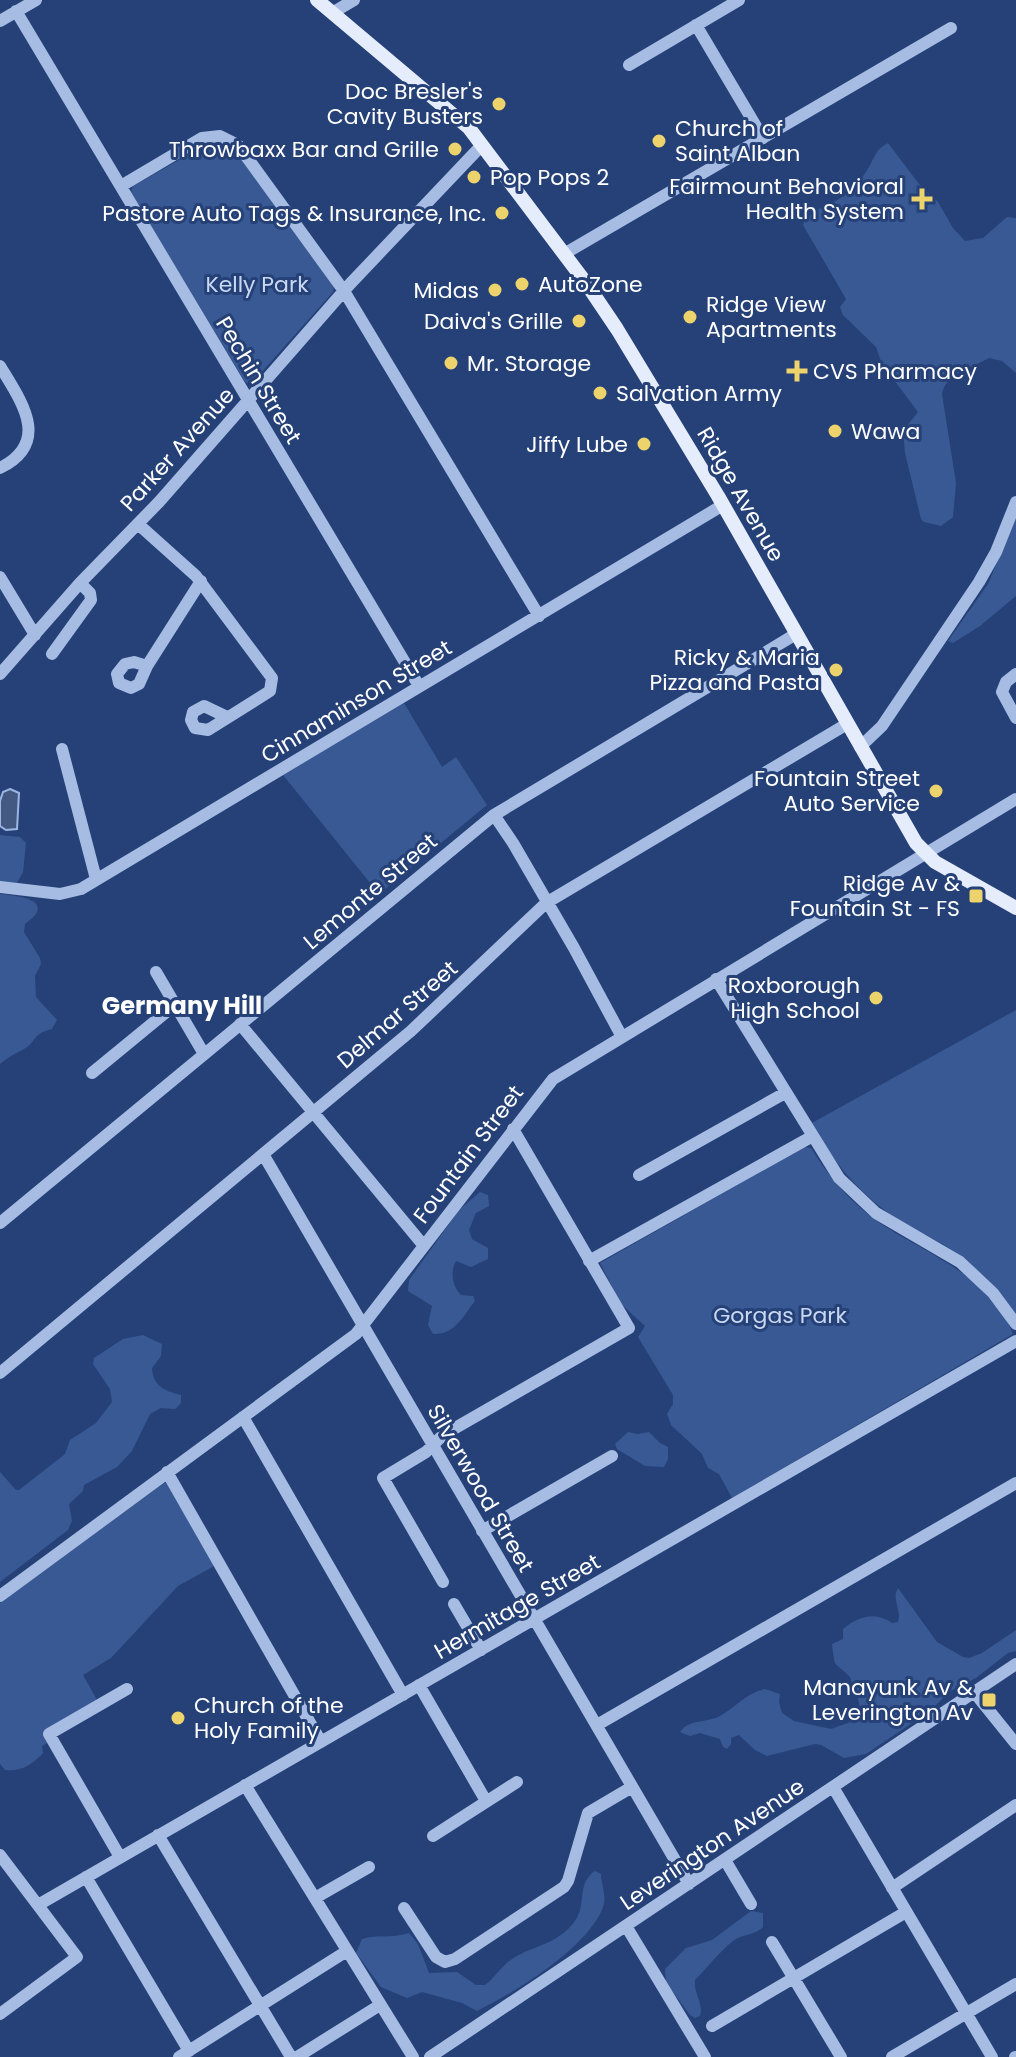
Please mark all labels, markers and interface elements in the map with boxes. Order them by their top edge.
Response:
place label: Doc Bresler's Cavity Busters [327,76,483,132]
marker: Doc Bresler's Cavity Busters [490,95,508,113]
place label: Church of Saint Alban [675,113,800,169]
marker: Church of Saint Alban [650,132,668,150]
place label: Throwbaxx Bar and Grille [169,134,439,165]
marker: Throwbaxx Bar and Grille [446,140,464,158]
place label: Pop Pops 2 [490,162,609,193]
marker: Pop Pops 2 [465,168,483,186]
place label: Fairmount Behavioral Health System [669,171,904,227]
marker: Fairmount Behavioral Health System [911,188,933,210]
place label: Pastore Auto Tags & Insurance, Inc. [102,198,486,229]
marker: Pastore Auto Tags & Insurance, Inc. [493,204,511,222]
park label: Kelly Park [205,269,309,300]
place label: AutoZone [538,269,643,300]
place label: Midas [413,275,479,306]
marker: AutoZone [513,275,531,293]
marker: Midas [486,281,504,299]
place label: Ridge View Apartments [706,289,837,345]
place label: Daiva's Grille [424,306,563,337]
marker: Ridge View Apartments [681,308,699,326]
street label: Pechin Street [208,311,309,450]
marker: Daiva's Grille [570,312,588,330]
place label: Mr. Storage [467,348,591,379]
marker: Mr. Storage [442,354,460,372]
place label: CVS Pharmacy [813,356,977,387]
marker: CVS Pharmacy [788,362,806,380]
place label: Salvation Army [616,378,783,409]
street label: Parker Avenue [113,380,242,518]
marker: Salvation Army [591,384,609,402]
place label: Wawa [851,416,920,447]
street label: Ridge Avenue [689,421,792,567]
marker: Wawa [826,422,844,440]
place label: Jiffy Lube [526,429,628,460]
marker: Jiffy Lube [635,435,653,453]
street label: Cinnaminson Street [255,632,457,771]
place label: Ricky & Maria Pizza and Pasta [649,642,820,698]
marker: Ricky & Maria Pizza and Pasta [827,661,845,679]
place label: Fountain Street Auto Service [754,763,920,819]
marker: Fountain Street Auto Service [927,782,945,800]
street label: Lemonte Street [297,826,444,957]
place label: Ridge Av & Fountain St - FS [790,868,961,924]
marker: Ridge Av & Fountain St - FS [967,887,985,905]
street label: Delmar Street [330,953,464,1075]
place label: Roxborough High School [728,970,860,1026]
district label: Germany Hill [102,989,262,1022]
marker: Roxborough High School [867,989,885,1007]
street label: Fountain Street [406,1079,531,1230]
park label: Gorgas Park [713,1300,847,1331]
street label: Silverwood Street [420,1399,541,1578]
street label: Hermitage Street [429,1546,606,1667]
place label: Manayunk Av & Leverington Av [803,1672,974,1728]
place label: Church of the Holy Family [194,1690,344,1746]
marker: Manayunk Av & Leverington Av [980,1691,998,1709]
marker: Church of the Holy Family [169,1709,187,1727]
street label: Leverington Avenue [614,1771,811,1918]

